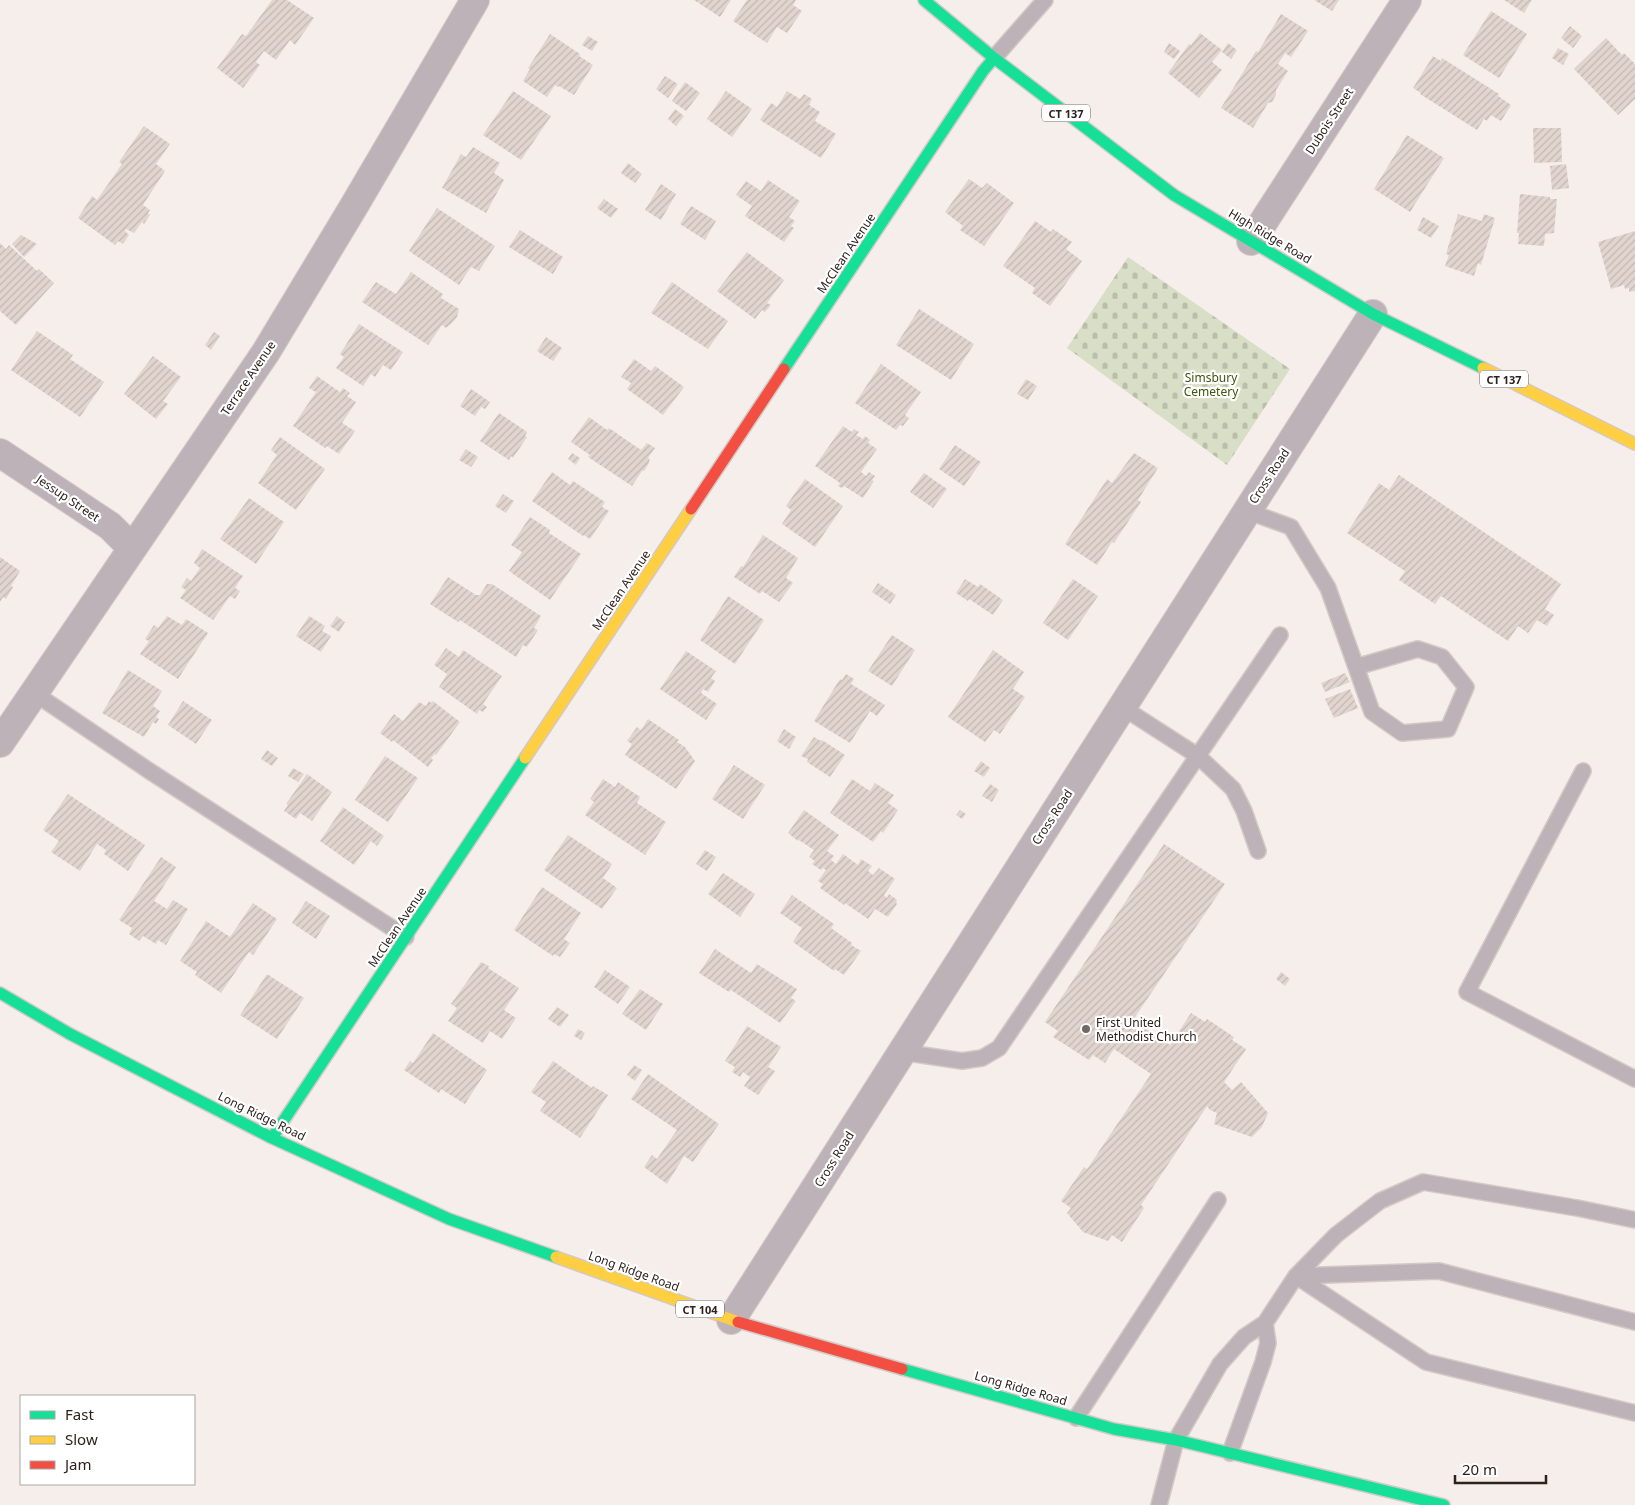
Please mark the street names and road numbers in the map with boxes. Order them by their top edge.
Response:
street label: Dubois Street [1301,84,1357,158]
road number: CT 137 [1042,105,1090,122]
street label: High Ridge Road [1225,205,1315,267]
street label: McClean Avenue [813,209,879,297]
street label: Terrace Avenue [217,337,279,419]
road number: CT 137 [1480,370,1528,388]
street label: Cross Road [1245,445,1293,507]
street label: Jessup Street [32,470,104,526]
street label: McClean Avenue [588,546,654,634]
street label: Cross Road [1028,786,1076,848]
street label: McClean Avenue [364,883,430,971]
street label: Long Ridge Road [215,1087,309,1145]
street label: Cross Road [810,1128,858,1190]
street label: Long Ridge Road [586,1247,682,1295]
road number: CT 104 [676,1300,724,1318]
street label: Long Ridge Road [973,1367,1069,1409]

